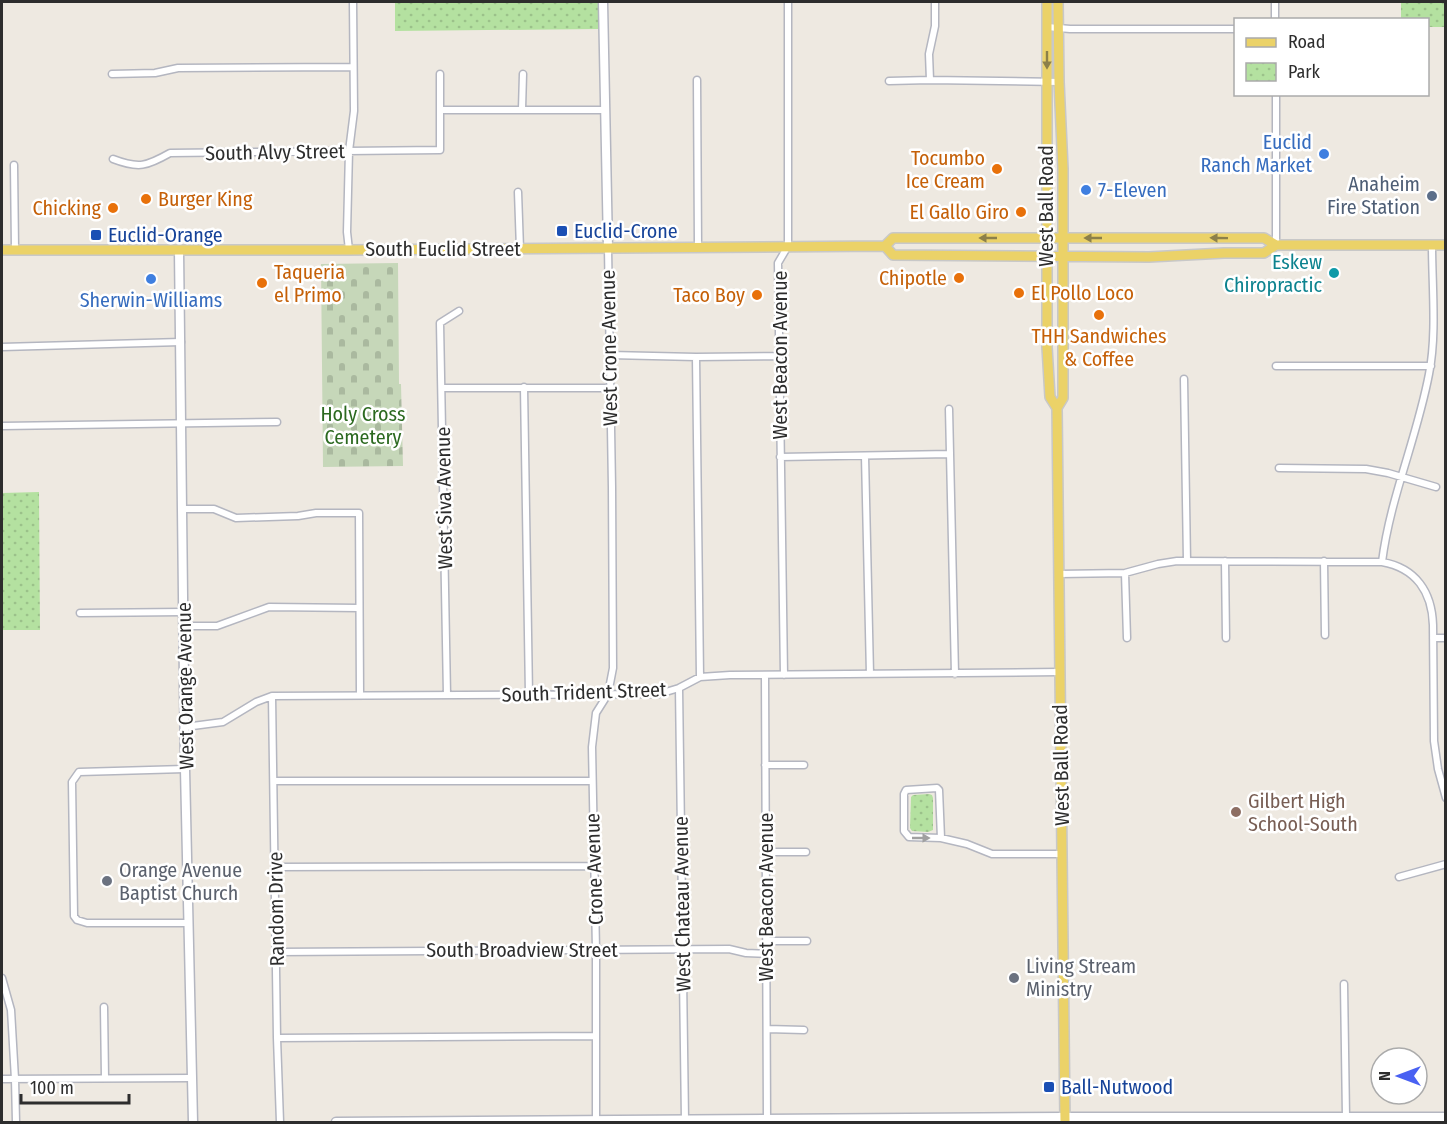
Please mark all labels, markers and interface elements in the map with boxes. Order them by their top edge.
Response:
legend [1234,18,1429,96]
text: Road [1288,31,1325,53]
one-way arrow [1042,50,1052,69]
text: Park [1288,61,1321,83]
place label: Euclid Ranch Market [1201,130,1312,177]
street label: South Alvy Street [205,139,346,165]
street label: West Ball Road [1034,145,1058,267]
place label: Tocumbo Ice Cream [906,146,985,193]
marker: Euclid Ranch Market [1317,147,1331,161]
marker: Tocumbo Ice Cream [990,162,1004,176]
place label: Anaheim Fire Station [1327,172,1420,219]
place label: 7-Eleven [1098,178,1167,202]
marker: 7-Eleven [1079,183,1093,197]
place label: Burger King [158,187,253,211]
marker: Anaheim Fire Station [1425,189,1439,203]
marker: Burger King [139,192,153,206]
place label: Chicking [33,196,102,220]
place label: El Gallo Giro [910,200,1009,224]
marker: Chicking [106,201,120,215]
marker: El Gallo Giro [1014,205,1028,219]
place label: Euclid-Crone [574,219,678,243]
place label: Euclid-Orange [108,223,223,247]
marker: Euclid-Crone [555,224,569,238]
marker: Euclid-Orange [89,228,103,242]
one-way arrow [1083,233,1102,243]
one-way arrow [1209,233,1228,243]
one-way arrow [978,234,997,243]
street label: South Euclid Street [365,237,521,261]
place label: Eskew Chiropractic [1224,250,1322,297]
place label: Taqueria el Primo [274,260,345,307]
place label: Chipotle [879,266,947,290]
marker: Eskew Chiropractic [1327,266,1341,280]
street label: West Crone Avenue [596,270,622,426]
street label: West Beacon Avenue [768,271,792,439]
marker: Chipotle [952,271,966,285]
marker: Sherwin-Williams [144,272,158,286]
marker: Taqueria el Primo [255,276,269,290]
place label: El Pollo Loco [1031,281,1134,305]
place label: Taco Boy [673,283,745,307]
marker: El Pollo Loco [1012,286,1026,300]
place label: Sherwin-Williams [80,288,222,312]
marker: Taco Boy [750,288,764,302]
marker: THH Sandwiches & Coffee [1092,308,1106,322]
place label: THH Sandwiches & Coffee [1032,324,1166,371]
park label: Holy Cross Cemetery [320,402,406,449]
street label: West Siva Avenue [431,426,457,570]
street label: West Orange Avenue [172,602,198,770]
street label: South Trident Street [501,677,667,707]
street label: West Ball Road [1048,704,1074,826]
place label: Gilbert High School-South [1248,789,1358,836]
marker: Gilbert High School-South [1229,805,1243,819]
street label: Crone Avenue [580,813,608,925]
street label: West Beacon Avenue [754,813,778,981]
street label: West Chateau Avenue [668,816,696,992]
one-way arrow [911,833,930,843]
street label: Random Drive [263,851,289,967]
place label: Orange Avenue Baptist Church [119,858,242,905]
marker: Orange Avenue Baptist Church [100,874,114,888]
street label: South Broadview Street [426,938,618,962]
place label: Living Stream Ministry [1026,954,1136,1001]
marker: Living Stream Ministry [1007,971,1021,985]
north arrow [1369,1046,1429,1106]
scale bar [21,1067,129,1105]
text: N [1375,1071,1394,1081]
place label: Ball-Nutwood [1061,1075,1173,1099]
text: 100 m [30,1077,74,1099]
marker: Ball-Nutwood [1042,1080,1056,1094]

